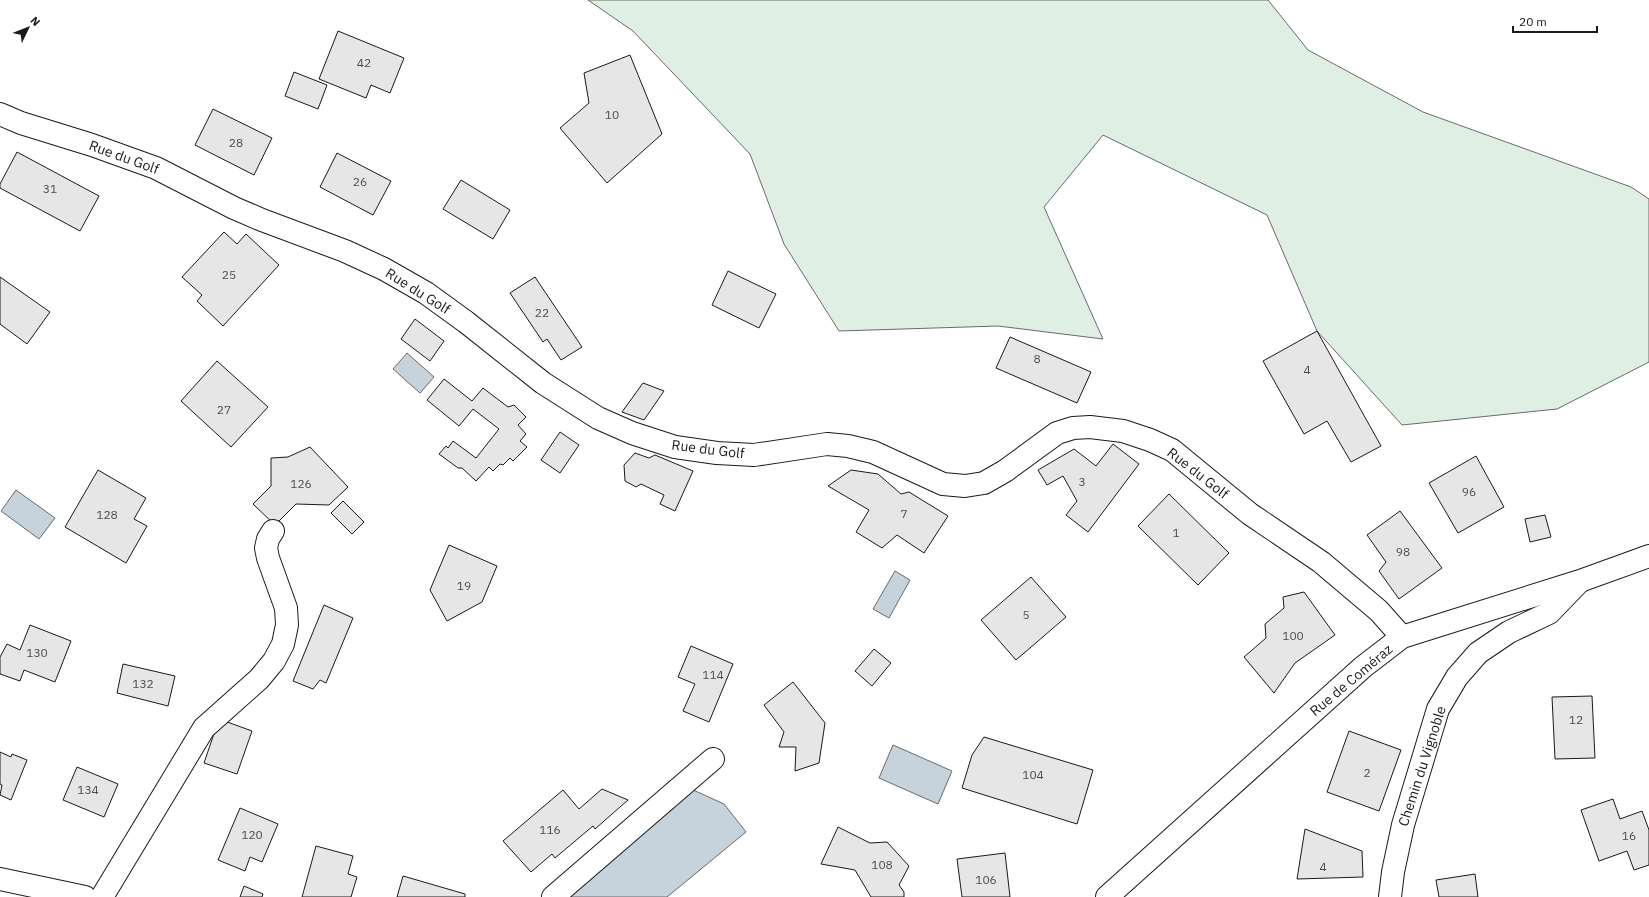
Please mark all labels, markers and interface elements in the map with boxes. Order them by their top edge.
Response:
north arrow [8,8,48,48]
scale bar [1513,8,1597,34]
text: N [27,13,43,29]
text: 20 m [1519,14,1547,29]
house number: 42 [357,55,371,70]
house number: 10 [605,107,619,122]
house number: 28 [229,135,243,150]
street label: Rue du Golf [87,136,162,178]
house number: 26 [353,174,367,189]
house number: 31 [43,181,57,196]
street label: Rue du Golf [382,264,454,318]
house number: 25 [222,267,236,282]
house number: 22 [535,305,549,320]
house number: 8 [1033,351,1041,366]
house number: 4 [1303,362,1311,377]
house number: 27 [217,402,231,417]
street label: Rue du Golf [671,436,746,462]
street label: Rue du Golf [1164,443,1233,503]
house number: 3 [1078,474,1086,489]
house number: 126 [290,476,312,491]
house number: 96 [1462,484,1476,499]
house number: 7 [900,506,908,521]
house number: 128 [96,507,118,522]
house number: 1 [1172,525,1180,540]
house number: 98 [1396,544,1410,559]
house number: 19 [457,578,471,593]
house number: 5 [1022,607,1030,622]
house number: 100 [1282,628,1304,643]
street label: Rue de Coméraz [1306,640,1396,720]
house number: 130 [26,645,48,660]
house number: 114 [702,667,724,682]
house number: 132 [132,676,154,691]
street label: Chemin du Vignoble [1394,703,1450,828]
house number: 12 [1569,712,1583,727]
house number: 2 [1363,765,1371,780]
house number: 104 [1022,767,1044,782]
house number: 134 [77,782,99,797]
house number: 116 [539,822,561,837]
house number: 120 [241,827,263,842]
house number: 16 [1622,828,1636,843]
house number: 108 [871,857,893,872]
house number: 4 [1319,859,1327,874]
house number: 106 [975,872,997,887]

